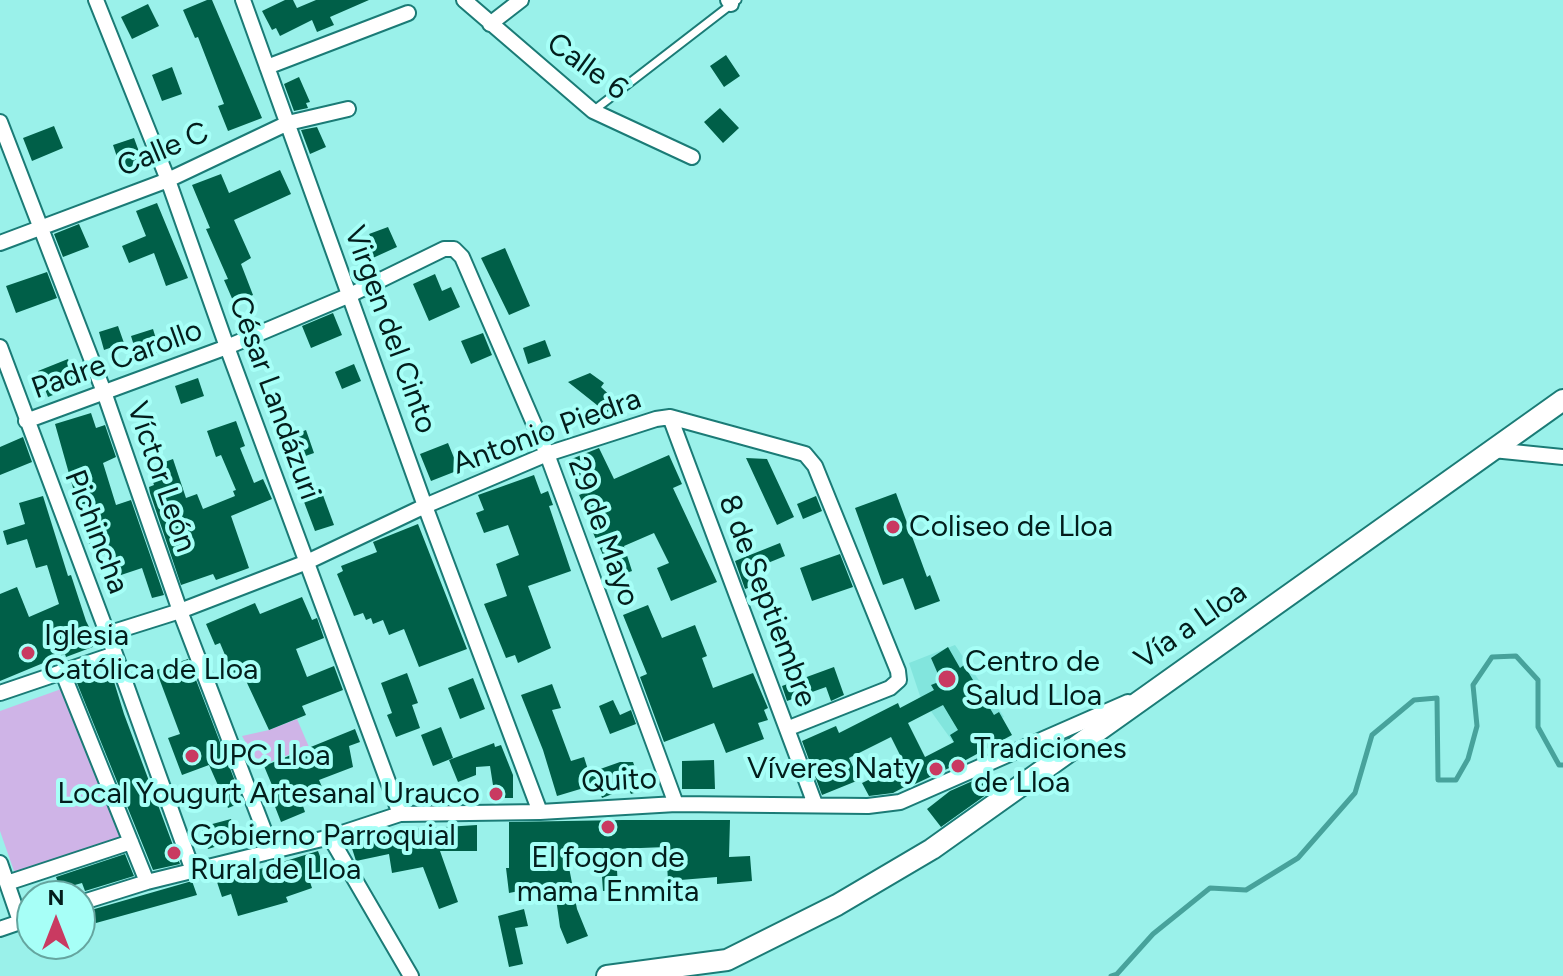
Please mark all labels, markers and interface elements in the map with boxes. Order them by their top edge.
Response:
street label: Calle 6 [540,26,634,108]
street label: Calle C [112,115,214,185]
street label: Virgen del Cinto [336,221,444,439]
street label: César Landázuri [221,291,327,505]
street label: Padre Carollo [27,312,207,408]
street label: Antonio Piedra [448,381,646,483]
street label: Víctor León [119,397,203,557]
street label: 29 de Mayo [559,453,647,611]
street label: Pichincha [56,465,136,599]
street label: 8 de Septiembre [710,490,824,712]
place label: Coliseo de Lloa [909,509,1113,545]
marker: Coliseo de Lloa [884,518,902,536]
street label: Vía a Lloa [1128,575,1254,677]
place label: Iglesia Católica de Lloa [44,618,258,688]
marker: Iglesia Católica de Lloa [19,644,37,662]
place label: Centro de Salud Lloa [965,644,1102,714]
marker: Centro de Salud Lloa [936,668,958,690]
place label: Tradiciones de Lloa [974,731,1127,802]
place label: UPC Lloa [208,738,331,774]
marker: UPC Lloa [183,747,201,765]
place label: Víveres Naty [747,751,920,787]
marker: Tradiciones de Lloa [949,757,967,775]
marker: Víveres Naty [927,760,945,778]
street label: Quito [580,761,658,801]
place label: Local Yougurt Artesanal Urauco [57,776,480,812]
marker: Local Yougurt Artesanal Urauco [487,785,505,803]
place label: Gobierno Parroquial Rural de Lloa [190,818,456,888]
marker: El fogon de mama Enmita [599,818,617,836]
place label: El fogon de mama Enmita [517,840,699,910]
marker: Gobierno Parroquial Rural de Lloa [165,844,183,862]
north arrow [16,880,96,960]
text: N [47,884,65,911]

